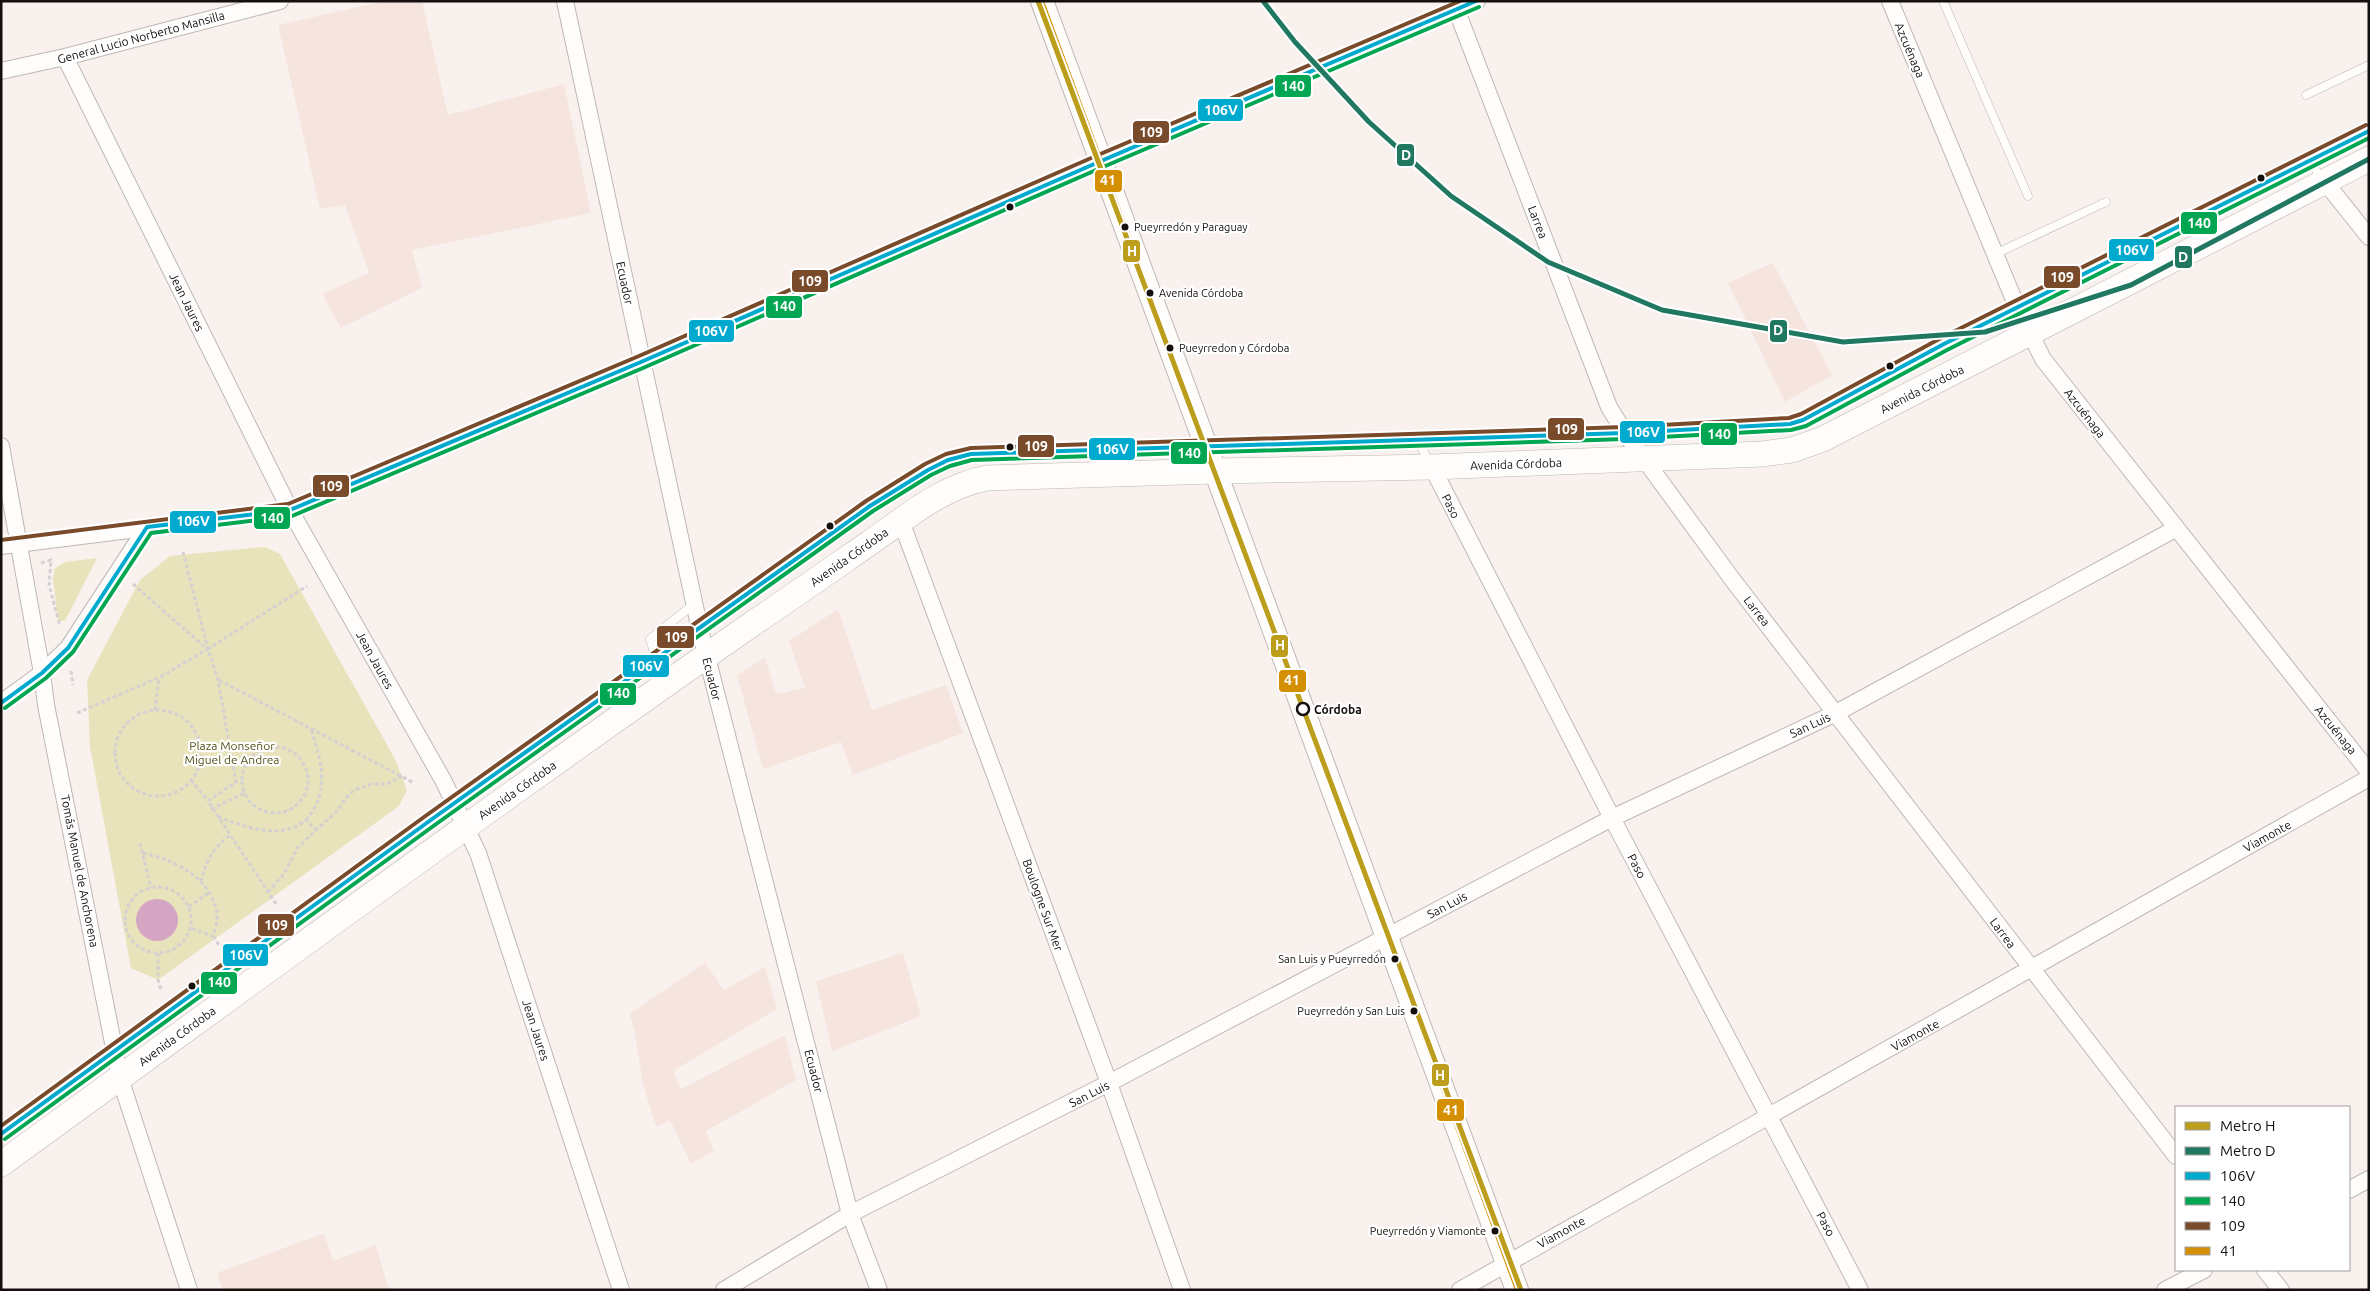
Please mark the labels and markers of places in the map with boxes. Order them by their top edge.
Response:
unlabelled marker [2256,173,2266,183]
unlabelled marker [1005,202,1015,212]
place label: Pueyrredón y Paraguay [1134,221,1248,233]
marker: Pueyrredón y Paraguay [1120,222,1130,232]
place label: Avenida Córdoba [1159,287,1243,299]
marker: Avenida Córdoba [1145,288,1155,298]
place label: Pueyrredon y Córdoba [1179,342,1289,354]
marker: Pueyrredon y Córdoba [1165,343,1175,353]
unlabelled marker [1885,361,1895,371]
unlabelled marker [1005,442,1015,452]
unlabelled marker [825,521,835,531]
marker: Córdoba [1296,702,1310,716]
place label: Córdoba [1314,703,1362,716]
place label: San Luis y Pueyrredón [1278,953,1386,965]
marker: San Luis y Pueyrredón [1390,954,1400,964]
unlabelled marker [187,981,197,991]
place label: Pueyrredón y San Luis [1297,1005,1405,1017]
marker: Pueyrredón y San Luis [1409,1006,1419,1016]
place label: Pueyrredón y Viamonte [1370,1225,1486,1237]
marker: Pueyrredón y Viamonte [1490,1226,1500,1236]

